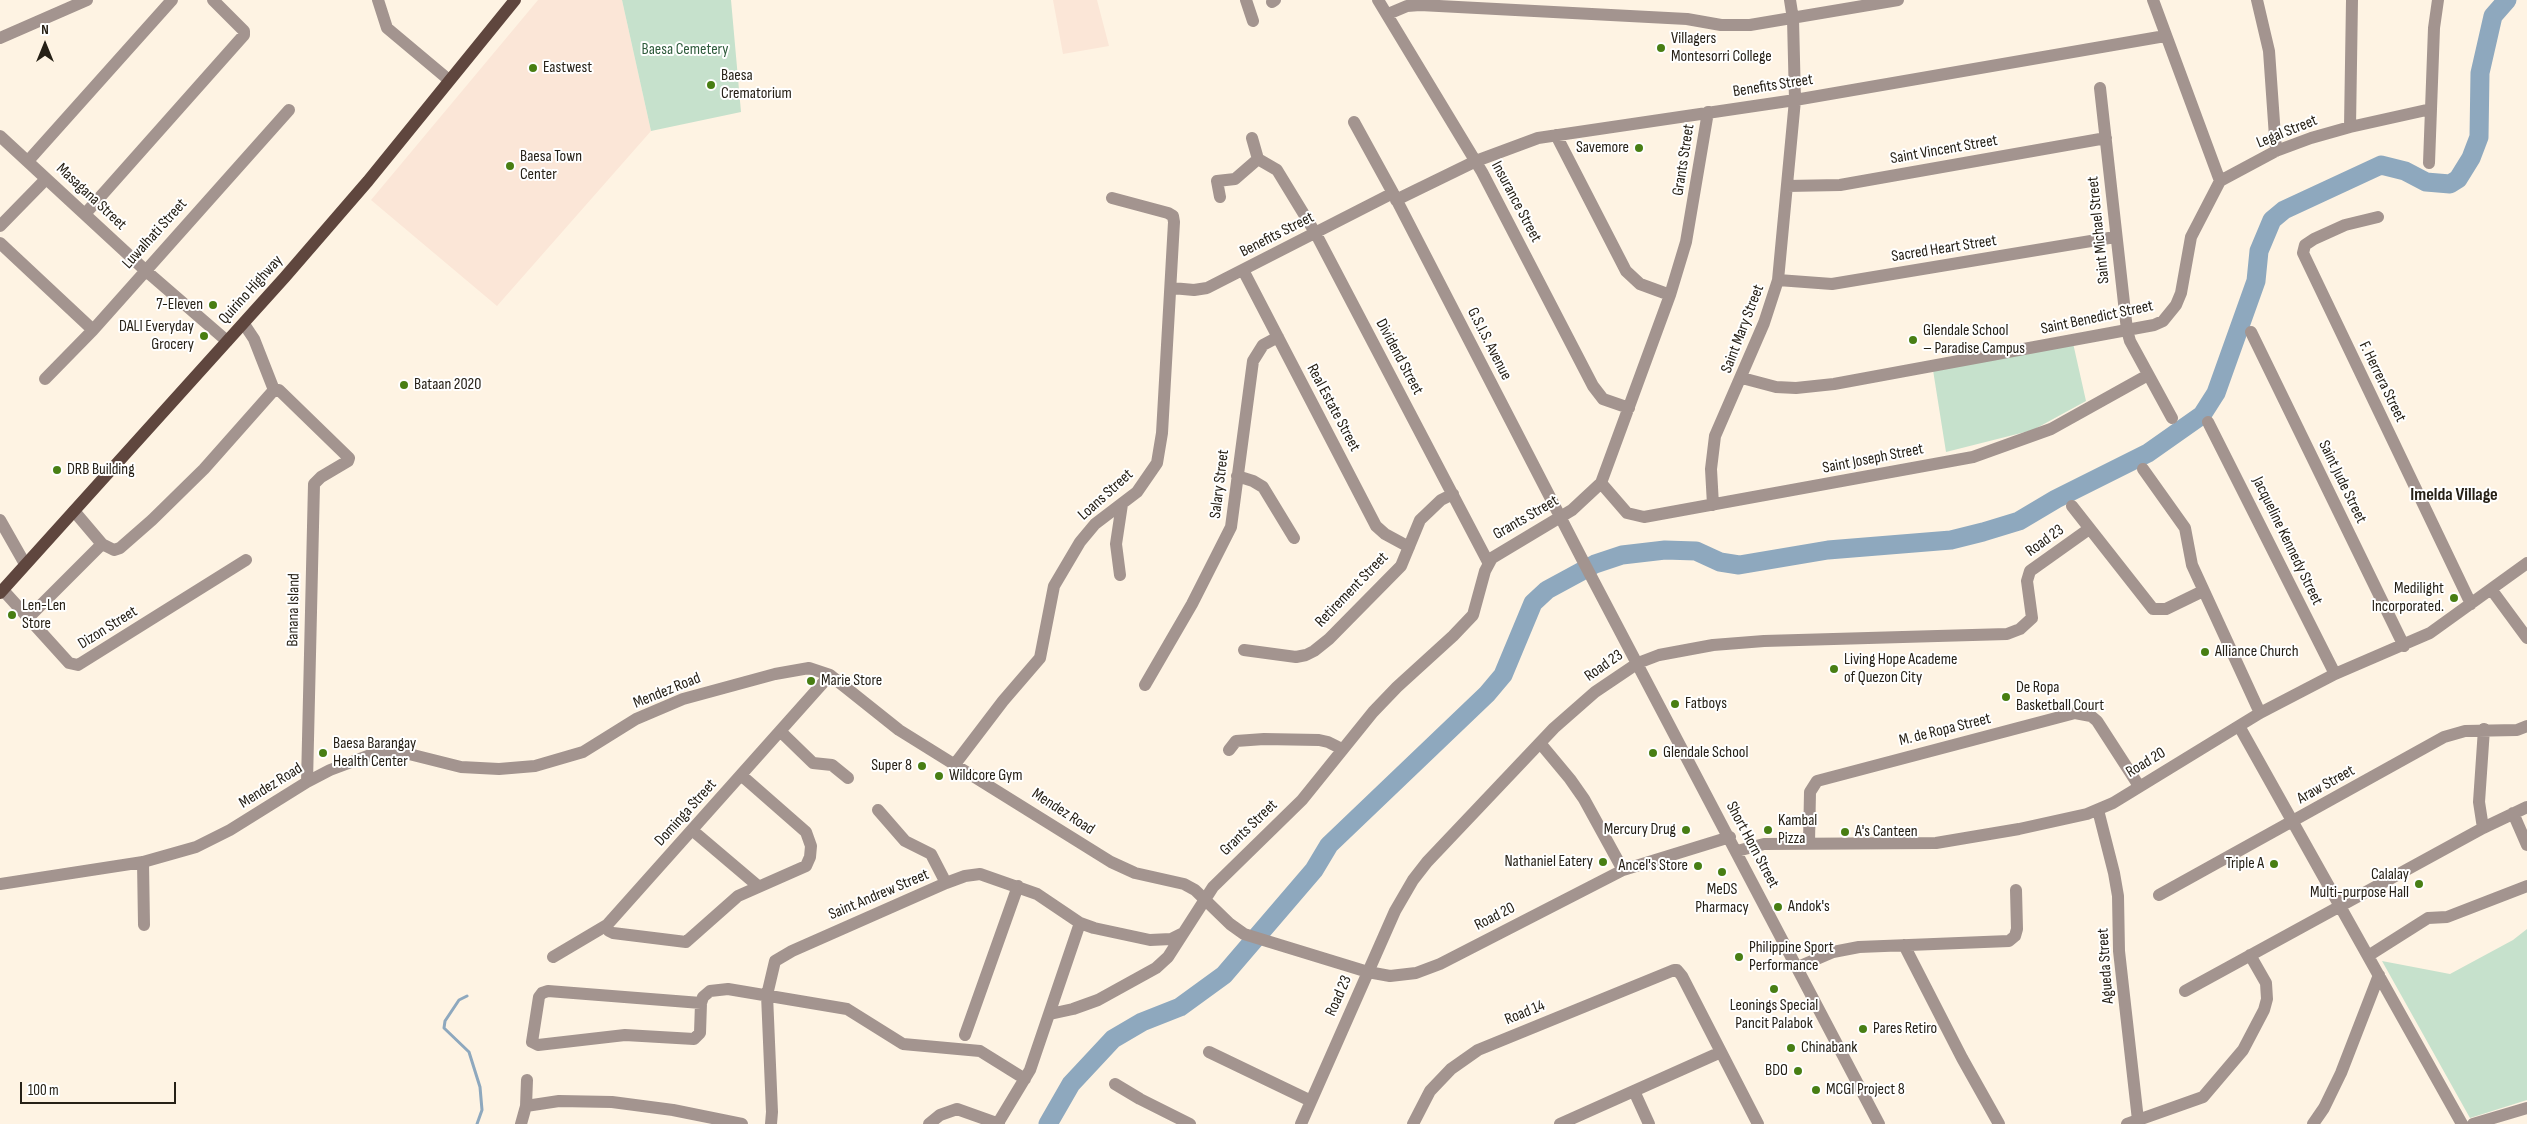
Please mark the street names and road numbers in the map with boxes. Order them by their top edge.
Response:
street label: Benefits Street [1732,70,1814,102]
street label: Legal Street [2254,111,2320,153]
street label: Grants Street [1669,123,1699,197]
street label: Saint Vincent Street [1889,131,1999,169]
street label: Insurance Street [1487,158,1545,246]
street label: Masagana Street [52,160,130,234]
street label: Saint Michael Street [2084,175,2114,285]
street label: Luwalhati Street [119,195,191,273]
street label: Benefits Street [1237,208,1317,262]
street label: Sacred Heart Street [1890,231,1998,267]
street label: Quirino Highway [215,251,287,329]
street label: Saint Mary Street [1717,282,1769,376]
street label: Saint Benedict Street [2039,297,2155,339]
street label: G.S.I.S. Avenue [1463,305,1515,383]
street label: Dividend Street [1371,316,1427,398]
street label: F. Herrera Street [2354,339,2410,425]
street label: Real Estate Street [1302,361,1364,455]
street label: Saint Jude Street [2314,437,2370,527]
street label: Saint Joseph Street [1821,440,1925,478]
street label: Salary Street [1206,448,1234,520]
street label: Loans Street [1075,465,1137,525]
street label: Jacqueline Kennedy Street [2248,474,2326,608]
street label: Grants Street [1490,492,1562,544]
street label: Road 23 [2022,521,2068,561]
street label: Retirement Street [1311,548,1393,632]
street label: Banana Island [284,573,304,647]
street label: Dizon Street [75,602,141,654]
street label: Road 23 [1581,646,1627,686]
street label: Mendez Road [631,669,703,713]
street label: M. de Ropa Street [1897,709,1993,751]
street label: Road 20 [2123,744,2169,782]
street label: Mendez Road [236,759,306,813]
street label: Araw Street [2294,761,2358,809]
street label: Dominga Street [651,776,721,850]
street label: Mendez Road [1028,785,1098,839]
street label: Grants Street [1216,796,1282,860]
street label: Short Horn Street [1721,799,1783,891]
street label: Saint Andrew Street [826,865,932,925]
street label: Road 20 [1472,899,1518,935]
street label: Agueda Street [2094,928,2118,1004]
street label: Road 23 [1322,973,1356,1019]
street label: Road 14 [1502,996,1548,1030]

